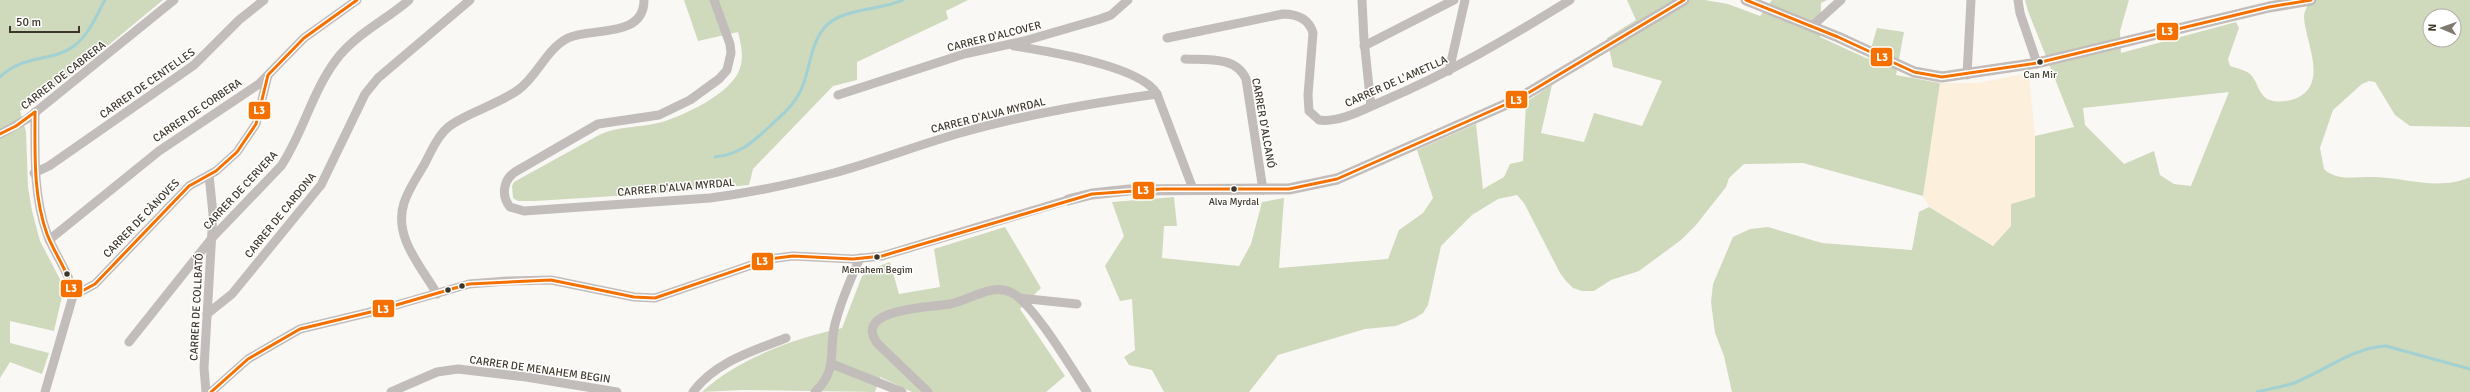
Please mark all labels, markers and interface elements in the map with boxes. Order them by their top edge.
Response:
scale bar [10,8,79,34]
north arrow [2422,8,2462,48]
text: 50 m [16,15,41,30]
street label: CARRER D'ALCOVER [946,18,1043,54]
line badge: L3 [2156,22,2179,41]
text: N [2426,24,2439,32]
text: L3 [2161,25,2173,38]
street label: CARRER DE CABRERA [18,38,108,112]
street label: CARRER DE CENTELLES [97,46,197,121]
line badge: L3 [1870,47,1893,67]
text: L3 [1876,51,1888,64]
street label: CARRER DE L'AMETLLA [1343,53,1450,110]
marker: Can Mir [2035,57,2045,67]
place label: Can Mir [2023,69,2057,81]
street label: CARRER DE CORBERA [150,76,244,145]
street label: CARRER D'ALCANÓ [1249,77,1279,169]
line badge: L3 [1505,90,1528,109]
text: L3 [1510,94,1522,107]
street label: CARRER D'ALVA MYRDAL [929,95,1047,136]
line badge: L3 [248,101,271,120]
text: L3 [253,104,265,117]
street label: CARRER DE CERVERA [201,148,280,232]
street label: CARRER DE CARDONA [242,170,319,261]
street label: CARRER DE CÀNOVES [100,176,182,260]
street label: CARRER D'ALVA MYRDAL [617,176,736,199]
line badge: L3 [1132,181,1155,200]
text: L3 [1137,184,1149,197]
marker: Alva Myrdal [1229,184,1239,194]
place label: Alva Myrdal [1209,196,1259,208]
line badge: L3 [751,252,774,271]
marker: Menahem Begim [872,252,882,262]
street label: CARRER DE COLLBATÓ [186,253,206,361]
text: L3 [756,255,768,268]
place label: Menahem Begim [841,264,913,276]
unlabelled marker [62,269,72,279]
line badge: L3 [60,279,83,298]
unlabelled marker [457,281,467,291]
text: L3 [65,282,77,295]
unlabelled marker [443,285,453,295]
line badge: L3 [372,299,395,318]
text: L3 [377,303,389,316]
street label: CARRER DE MENAHEM BEGIN [468,353,611,386]

